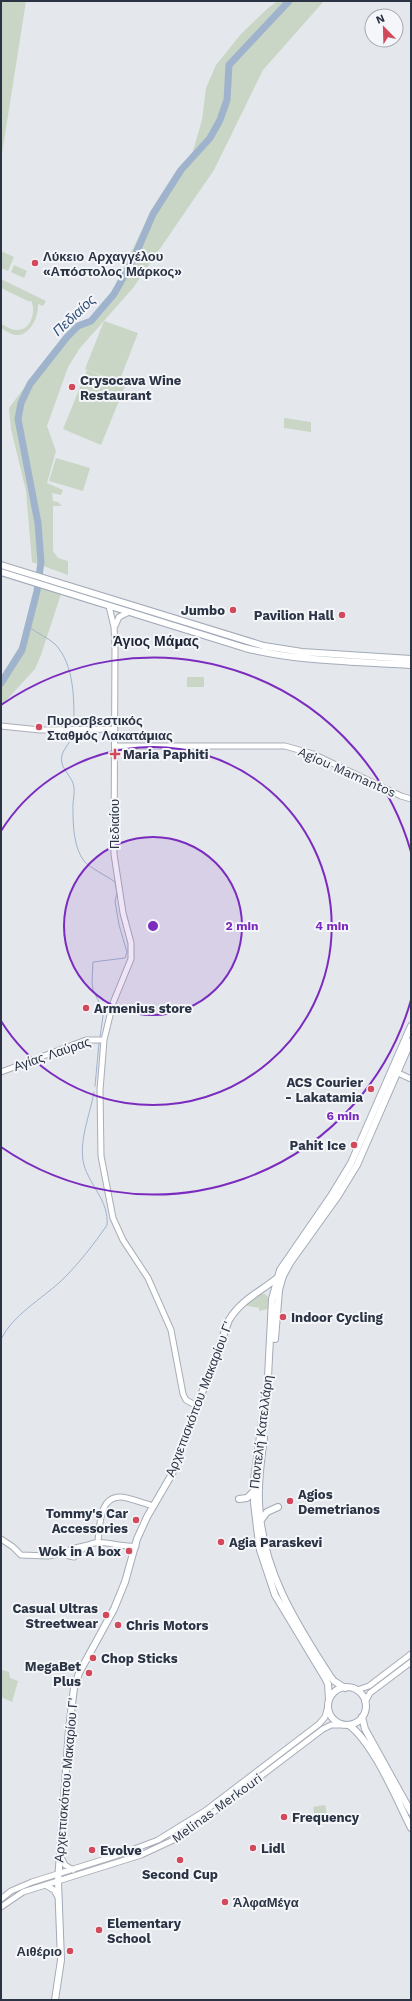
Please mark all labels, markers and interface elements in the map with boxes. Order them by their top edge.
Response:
north arrow [364,8,404,48]
text: N [374,12,387,27]
place label: Λύκειο Αρχαγγέλου «Απόστολος Μάρκος» [43,249,182,279]
marker: Λύκειο Αρχαγγέλου «Απόστολος Μάρκος» [30,258,40,268]
water label: Πεδιαίος [49,291,99,339]
place label: Crysocava Wine Restaurant [80,373,182,403]
marker: Crysocava Wine Restaurant [67,382,77,392]
place label: Jumbo [181,603,225,618]
marker: Jumbo [228,605,238,615]
place label: Pavilion Hall [254,608,335,623]
marker: Pavilion Hall [337,610,347,620]
district label: Άγιος Μάμας [113,633,199,649]
place label: Πυροσβεστικός Σταθμός Λακατάμιας [47,713,173,743]
marker: Πυροσβεστικός Σταθμός Λακατάμιας [34,722,44,732]
street label: Agiou Mamantos [296,744,398,800]
place label: Maria Paphiti [123,747,209,762]
marker: Maria Paphiti [110,749,120,759]
street label: Πεδιαίου [107,799,122,849]
centre of rings [146,919,160,933]
text: 2 min [226,919,258,933]
text: 4 min [315,919,349,933]
place label: Armenius store [94,1001,193,1016]
marker: Armenius store [81,1003,91,1013]
street label: Αγίας Λαύρας [11,1034,93,1074]
place label: ACS Courier - Lakatamia [285,1075,363,1105]
marker: ACS Courier - Lakatamia [366,1084,376,1094]
text: 6 min [326,1109,360,1123]
place label: Pahit Ice [290,1138,346,1153]
marker: Pahit Ice [349,1140,359,1150]
place label: Indoor Cycling [291,1310,384,1325]
marker: Indoor Cycling [278,1312,288,1322]
street label: Αρχιεπισκόπου Μακαρίου Γ' [162,1319,236,1479]
street label: Παντελή Κατελλάρη [247,1374,275,1490]
place label: Agios Demetrianos [298,1487,380,1517]
marker: Agios Demetrianos [285,1496,295,1506]
place label: Tommy's Car Accessories [46,1506,128,1536]
marker: Tommy's Car Accessories [131,1515,141,1525]
place label: Agia Paraskevi [229,1535,323,1550]
marker: Agia Paraskevi [216,1537,226,1547]
place label: Wok in A box [39,1544,121,1559]
marker: Wok in A box [124,1546,134,1556]
place label: Casual Ultras Streetwear [12,1601,98,1631]
marker: Casual Ultras Streetwear [101,1610,111,1620]
place label: Chris Motors [126,1618,208,1633]
marker: Chris Motors [113,1620,123,1630]
place label: Chop Sticks [101,1651,178,1666]
marker: Chop Sticks [88,1653,98,1663]
place label: MegaBet Plus [25,1659,81,1689]
marker: MegaBet Plus [84,1668,94,1678]
street label: Αρχιεπισκόπου Μακαρίου Γ' [51,1697,81,1863]
street label: Melinas Merkouri [169,1770,265,1846]
place label: Frequency [292,1810,360,1825]
marker: Frequency [279,1812,289,1822]
place label: Lidl [261,1841,286,1856]
place label: Evolve [100,1843,142,1858]
marker: Lidl [248,1843,258,1853]
marker: Evolve [87,1845,97,1855]
marker: Second Cup [175,1855,185,1865]
place label: Second Cup [142,1867,218,1882]
place label: ΆλφαΜέγα [233,1895,299,1910]
marker: ΆλφαΜέγα [220,1897,230,1907]
place label: Elementary School [107,1916,182,1946]
marker: Elementary School [94,1925,104,1935]
place label: Αιθέριο [17,1944,62,1959]
marker: Αιθέριο [65,1946,75,1956]

